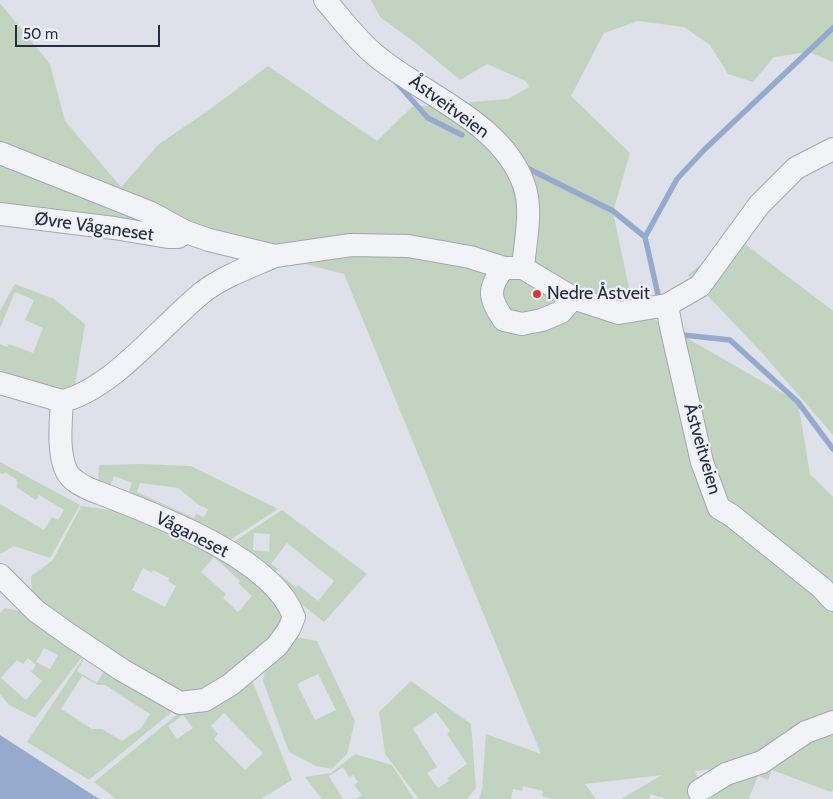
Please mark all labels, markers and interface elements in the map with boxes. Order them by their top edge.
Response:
scale bar [18,15,162,47]
text: 50 m [23,25,58,43]
street label: Åstveitveien [405,71,493,143]
street label: Øvre Våganeset [33,208,155,246]
place label: Nedre Åstveit [547,283,650,305]
marker: Nedre Åstveit [531,288,543,300]
street label: Åstveitveien [679,401,725,497]
street label: Våganeset [152,508,232,562]

